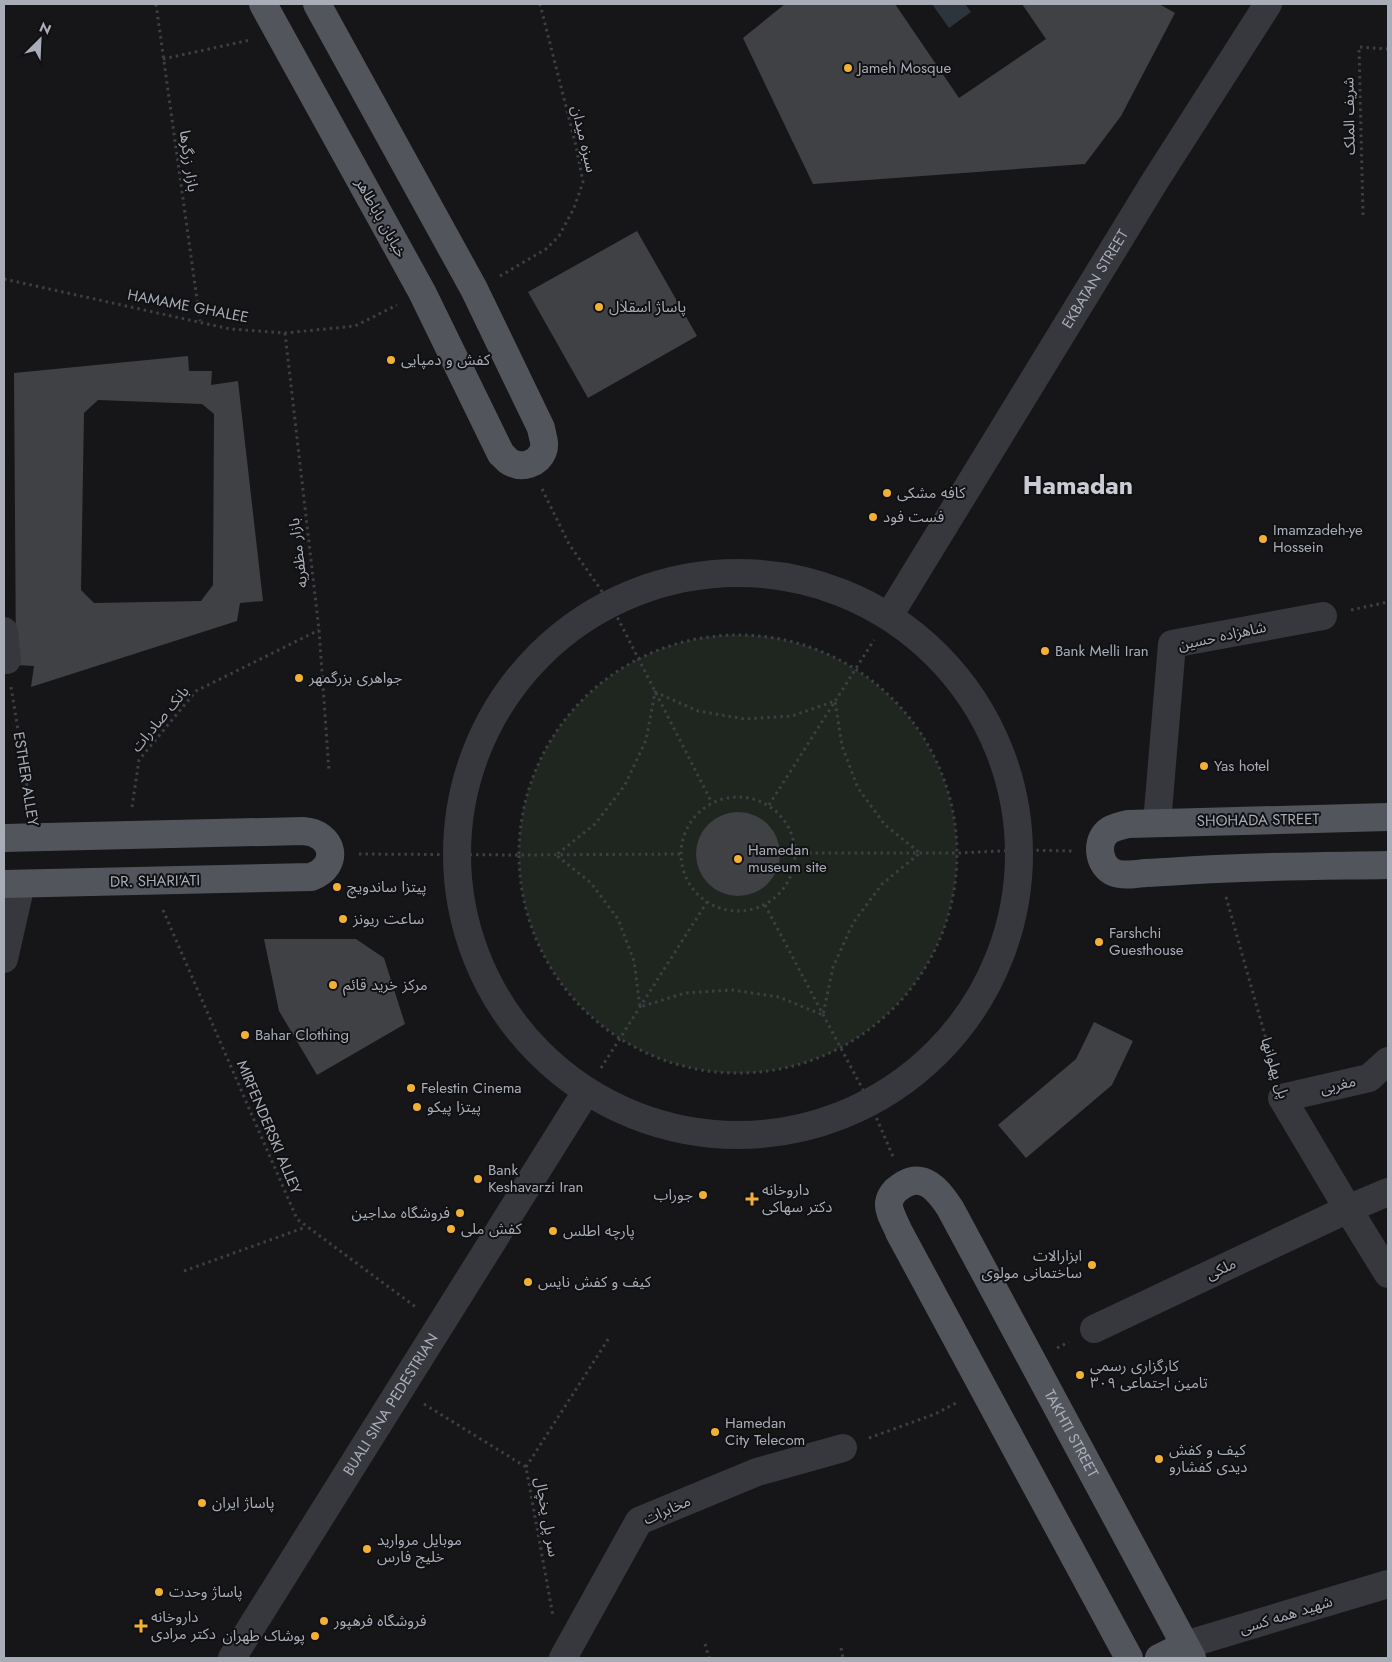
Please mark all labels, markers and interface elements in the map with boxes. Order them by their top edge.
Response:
north arrow [15,15,65,65]
text: N [36,17,54,40]
place label: Jameh Mosque [856,57,951,79]
marker: Jameh Mosque [842,62,854,74]
street label: شریف الملک [1337,77,1361,155]
street label: سبزه میدان [566,103,602,175]
street label: بازار زرگرها [174,129,204,193]
street label: خیابان باباطاهر [350,173,412,262]
street label: EKBATAN STREET [1056,225,1134,333]
street label: HAMAME GHALEE [125,283,251,329]
place label: پاساژ اسقلال [609,296,686,318]
marker: پاساژ اسقلال [593,301,605,313]
place label: کفش و دمپایی [401,349,491,371]
marker: کفش و دمپایی [385,354,397,366]
district label: Hamadan [1023,467,1133,503]
place label: کافه مشکی [897,482,966,504]
marker: کافه مشکی [881,487,893,499]
place label: فست فود [883,506,945,528]
marker: فست فود [867,511,879,523]
street label: بازار مظفریه [283,517,313,589]
place label: Imamzadeh-ye Hossein [1273,519,1363,558]
marker: Imamzadeh-ye Hossein [1257,533,1269,545]
street label: شاهزاده حسین [1176,616,1268,656]
place label: Bank Melli Iran [1055,640,1149,662]
marker: Bank Melli Iran [1039,645,1051,657]
place label: جواهری بزرگمهر [308,667,402,689]
marker: جواهری بزرگمهر [293,672,305,684]
street label: بانک صادرات [126,681,194,757]
street label: ESTHER ALLEY [8,730,44,828]
place label: Yas hotel [1214,755,1270,777]
marker: Yas hotel [1198,760,1210,772]
street label: SHOHADA STREET [1196,808,1320,832]
place label: Hamedan museum site [748,839,827,878]
marker: Hamedan museum site [732,853,744,865]
street label: DR. SHARI'ATI [110,869,200,893]
place label: پیتزا ساندویچ [347,876,426,899]
marker: پیتزا ساندویچ [331,881,343,893]
place label: ساعت ریونز [352,908,424,930]
marker: ساعت ریونز [337,913,349,925]
place label: Farshchi Guesthouse [1109,922,1184,961]
marker: Farshchi Guesthouse [1093,936,1105,948]
place label: مرکز خرید قائم [343,974,428,996]
marker: مرکز خرید قائم [327,979,339,991]
place label: Bahar Clothing [255,1024,349,1046]
marker: Bahar Clothing [239,1029,251,1041]
street label: پل پهلوانها [1255,1035,1295,1101]
street label: MIRFENDERSKI ALLEY [231,1057,307,1198]
street label: مغربی [1318,1070,1358,1100]
place label: Felestin Cinema [421,1077,522,1099]
marker: Felestin Cinema [405,1082,417,1094]
place label: پیتزا پیکو [427,1096,481,1118]
marker: پیتزا پیکو [411,1101,423,1113]
place label: Bank Keshavarzi Iran [488,1159,583,1198]
marker: Bank Keshavarzi Iran [472,1173,484,1185]
place label: داروخانه دکتر سهاکی [762,1179,832,1218]
place label: جوراب [653,1184,693,1206]
marker: جوراب [697,1189,709,1201]
marker: داروخانه دکتر سهاکی [746,1193,758,1205]
place label: فروشگاه مداجین [352,1202,450,1224]
marker: فروشگاه مداجین [454,1207,466,1219]
place label: کفش ملی [461,1218,522,1240]
place label: پارچه اطلس [563,1220,635,1242]
marker: کفش ملی [445,1223,457,1235]
marker: پارچه اطلس [547,1225,559,1237]
place label: ابزارالات ساختمانی مولوی [981,1245,1082,1284]
street label: ملکی [1202,1252,1240,1286]
marker: ابزارالات ساختمانی مولوی [1086,1259,1098,1271]
place label: کیف و کفش نایس [538,1271,652,1293]
marker: کیف و کفش نایس [522,1276,534,1288]
street label: BUALI SINA PEDESTRIAN [338,1329,443,1480]
place label: کارگزاری رسمی ۳۰۹ تامین اجتماعی [1090,1355,1208,1394]
marker: کارگزاری رسمی ۳۰۹ تامین اجتماعی [1074,1369,1086,1381]
street label: TAKHTI STREET [1039,1386,1104,1481]
place label: Hamedan City Telecom [725,1412,805,1451]
marker: Hamedan City Telecom [709,1426,721,1438]
place label: کیف و کفش دیدی کفشارو [1169,1439,1247,1478]
marker: کیف و کفش دیدی کفشارو [1153,1453,1165,1465]
street label: سر پل یخچال [529,1475,565,1559]
street label: مخابرات [640,1490,694,1530]
place label: پاساژ ایران [212,1492,274,1514]
marker: پاساژ ایران [196,1497,208,1509]
place label: موبایل مروارید خلیج فارس [377,1529,462,1569]
marker: موبایل مروارید خلیج فارس [361,1543,373,1555]
place label: پاساژ وحدت [169,1581,242,1603]
marker: پاساژ وحدت [153,1586,165,1598]
street label: شهید همه کسی [1237,1590,1336,1640]
place label: داروخانه دکتر مرادی [151,1606,216,1645]
place label: فروشگاه فرهپور [333,1610,427,1632]
marker: فروشگاه فرهپور [318,1615,330,1627]
marker: داروخانه دکتر مرادی [135,1620,147,1632]
place label: پوشاک طهران [222,1625,305,1647]
marker: پوشاک طهران [309,1630,321,1642]

